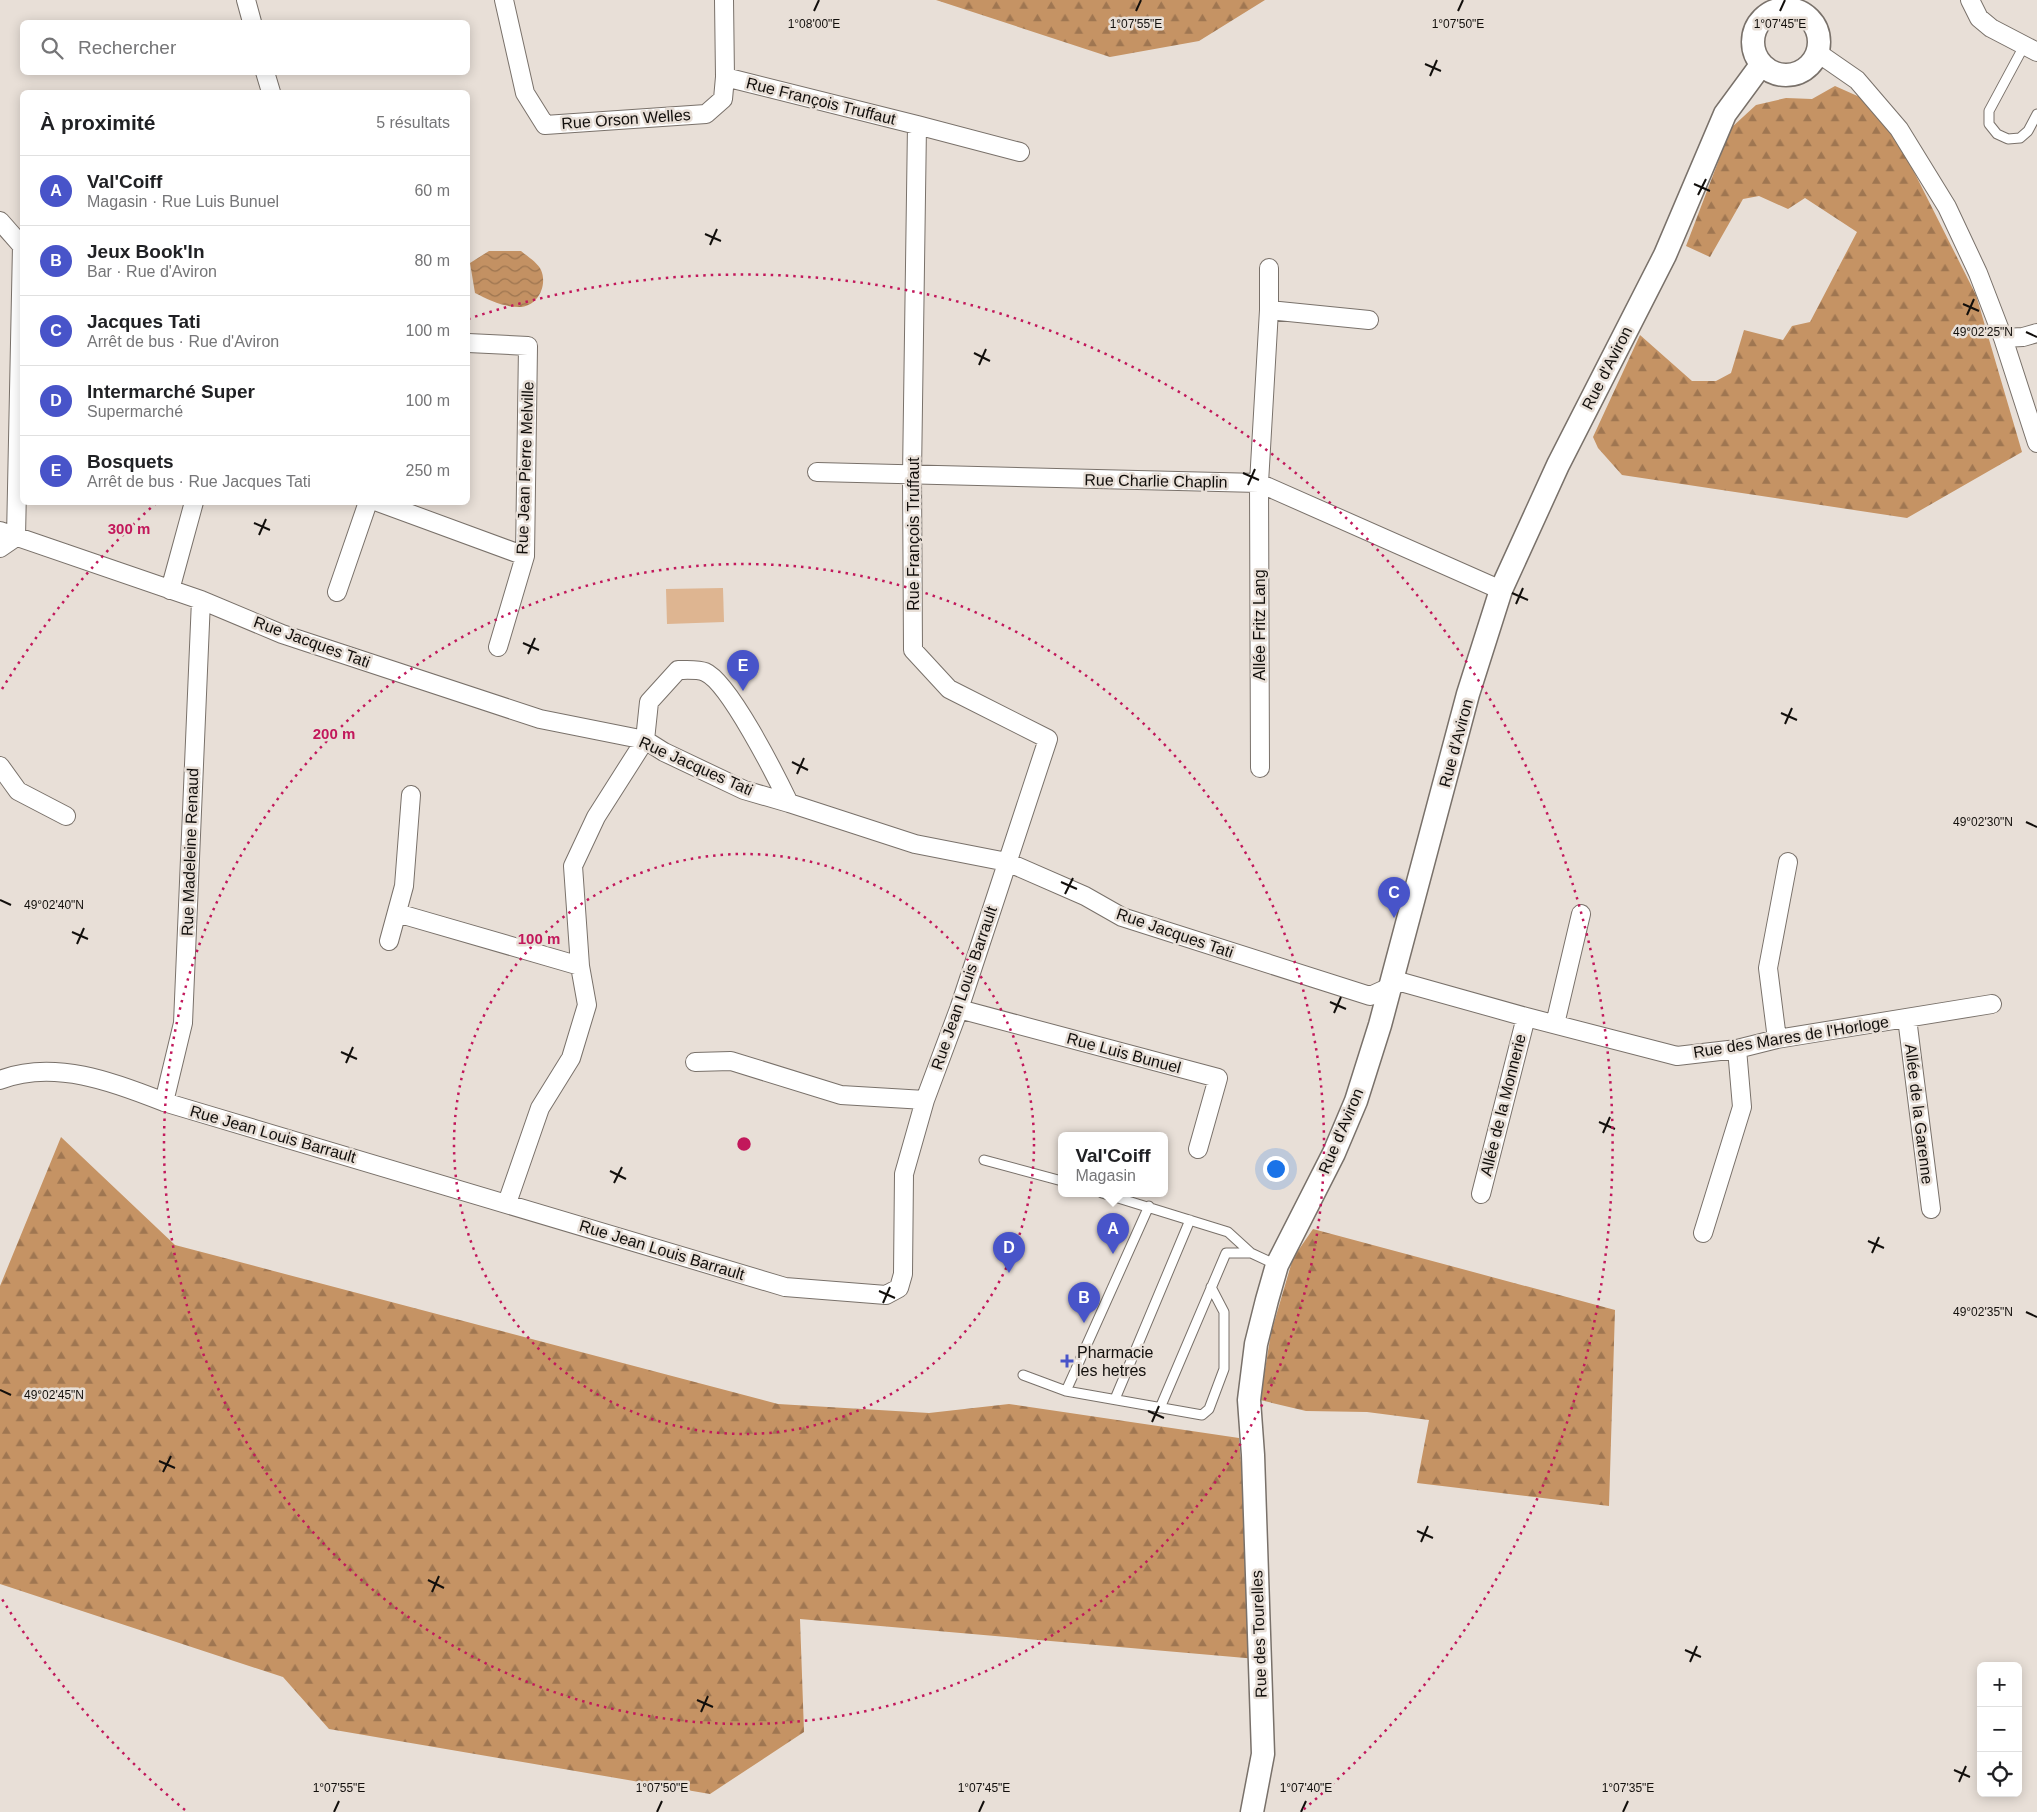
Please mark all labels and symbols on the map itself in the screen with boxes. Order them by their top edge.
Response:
text: 1°08'00"E [788,17,840,31]
text: 1°07'55"E [1110,17,1162,31]
text: 1°07'50"E [1432,17,1484,31]
text: 1°07'45"E [1754,17,1806,31]
street label: Rue François Truffaut [744,74,898,128]
street label: Rue Orson Welles [561,106,691,132]
street label: Rue d'Aviron [1579,324,1635,412]
text: 49°02'25"N [1953,325,2013,339]
street label: Rue Jean Pierre Melville [513,381,537,555]
street label: Rue François Truffaut [905,457,922,611]
street label: Rue Charlie Chaplin [1084,471,1228,491]
text: 300 m [108,520,150,537]
street label: Allée Fritz Lang [1251,569,1268,681]
street label: Rue Jacques Tati [252,613,372,671]
pin: E [727,650,759,691]
street label: Rue d'Aviron [1436,697,1476,789]
text: 200 m [313,725,355,742]
street label: Rue Jacques Tati [637,733,755,799]
street label: Rue Madeleine Renaud [179,768,201,936]
text: 49°02'30"N [1953,815,2013,829]
pin: C [1378,877,1410,918]
text: 49°02'40"N [24,898,84,912]
street label: Rue Jean Louis Barrault [928,904,1000,1072]
street label: Rue Jacques Tati [1114,905,1236,961]
text: 100 m [518,930,560,947]
street label: Rue des Mares de l'Horloge [1692,1013,1890,1061]
street label: Rue Luis Bunuel [1065,1030,1183,1076]
street label: Allée de la Monnerie [1477,1032,1529,1178]
street label: Allée de la Garenne [1902,1043,1936,1185]
street label: Rue d'Aviron [1315,1086,1367,1176]
street label: Rue Jean Louis Barrault [188,1102,358,1166]
centre of rings [735,1135,753,1153]
your location [1263,1156,1289,1182]
pin: A [1097,1213,1129,1254]
street label: Rue Jean Louis Barrault [577,1217,747,1283]
pin: D [993,1232,1025,1273]
pin: B [1068,1282,1100,1323]
text: 49°02'35"N [1953,1305,2013,1319]
place label: Pharmacie les hetres [1077,1344,1154,1379]
marker: Pharmacie les hetres [1061,1355,1073,1367]
text: 49°02'45"N [24,1388,84,1402]
street label: Rue des Tourelles [1248,1570,1270,1698]
text: 1°07'55"E [313,1781,365,1795]
text: 1°07'50"E [636,1781,688,1795]
text: 1°07'45"E [958,1781,1010,1795]
text: 1°07'40"E [1280,1781,1332,1795]
text: 1°07'35"E [1602,1781,1654,1795]

